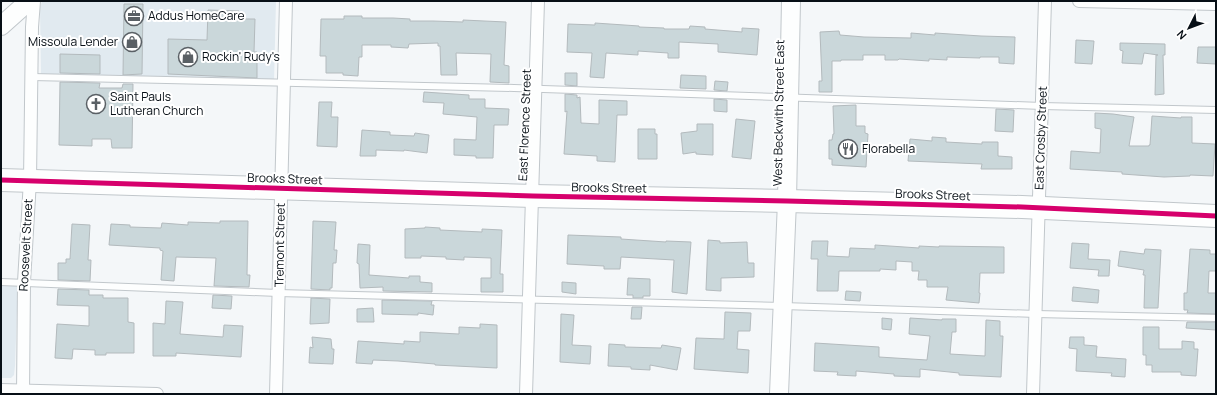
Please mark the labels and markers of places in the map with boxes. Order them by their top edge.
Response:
office icon: Addus HomeCare [123,5,145,27]
place label: Addus HomeCare [148,7,245,24]
shop icon: Missoula Lender [121,31,143,53]
place label: Missoula Lender [28,33,119,50]
shop icon: Rockin' Rudy's [177,46,199,68]
place label: Rockin' Rudy's [202,48,280,65]
place label: Saint Pauls Lutheran Church [110,88,203,119]
church icon: Saint Pauls Lutheran Church [85,93,107,115]
restaurant icon: Florabella [837,138,859,160]
place label: Florabella [862,140,915,157]

